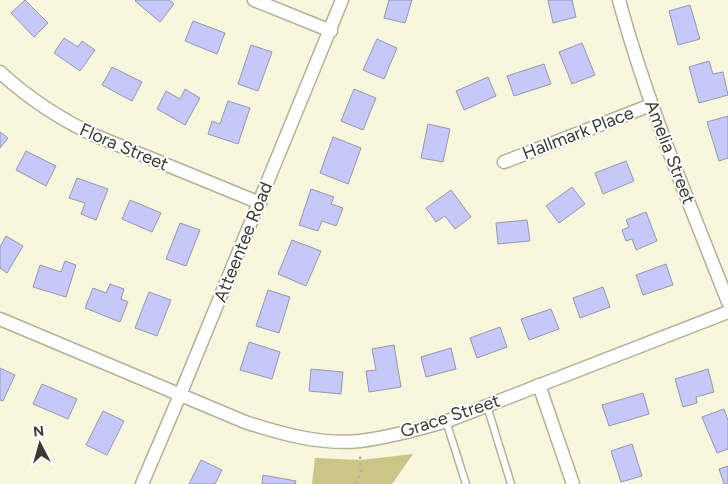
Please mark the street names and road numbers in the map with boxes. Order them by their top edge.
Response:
street label: Amelia Street [640,97,700,207]
street label: Hallmark Place [519,102,637,164]
street label: Flora Street [76,118,172,176]
street label: Atteentee Road [209,179,277,305]
street label: Grace Street [397,390,503,442]

